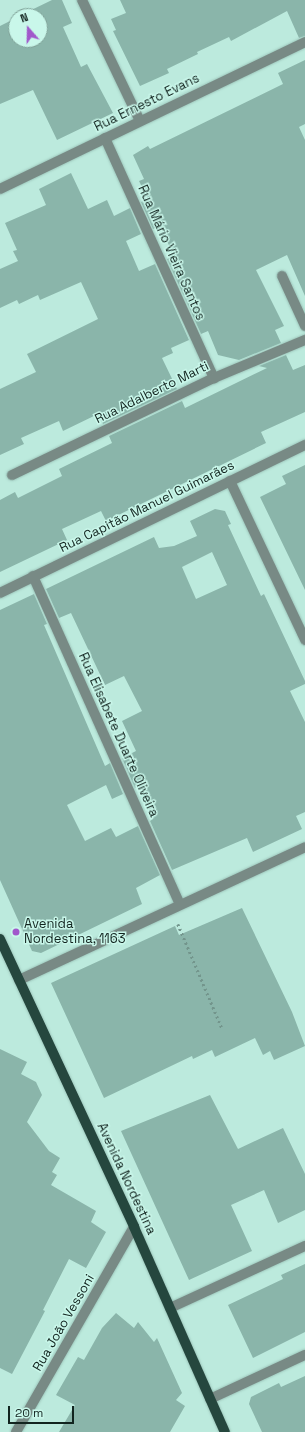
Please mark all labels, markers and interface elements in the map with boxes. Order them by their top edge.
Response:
north arrow [8,8,48,48]
text: N [18,10,30,26]
street label: Rua Ernesto Evans [92,71,202,135]
street label: Rua Mário Vieira Santos [134,183,208,323]
street label: Rua Adalberto Marti [92,359,212,427]
street label: Rua Capitão Manuel Guimarães [57,458,237,556]
street label: Rua Elisabete Duarte Oliveira [75,650,161,820]
place label: Avenida Nordestina, 1163 [24,917,126,948]
marker: Avenida Nordestina, 1163 [11,927,21,937]
street label: Avenida Nordestina [93,1121,159,1237]
street label: Rua João Vessoni [30,1272,98,1374]
scale bar [10,1398,76,1424]
text: 20 m [15,1405,43,1421]

